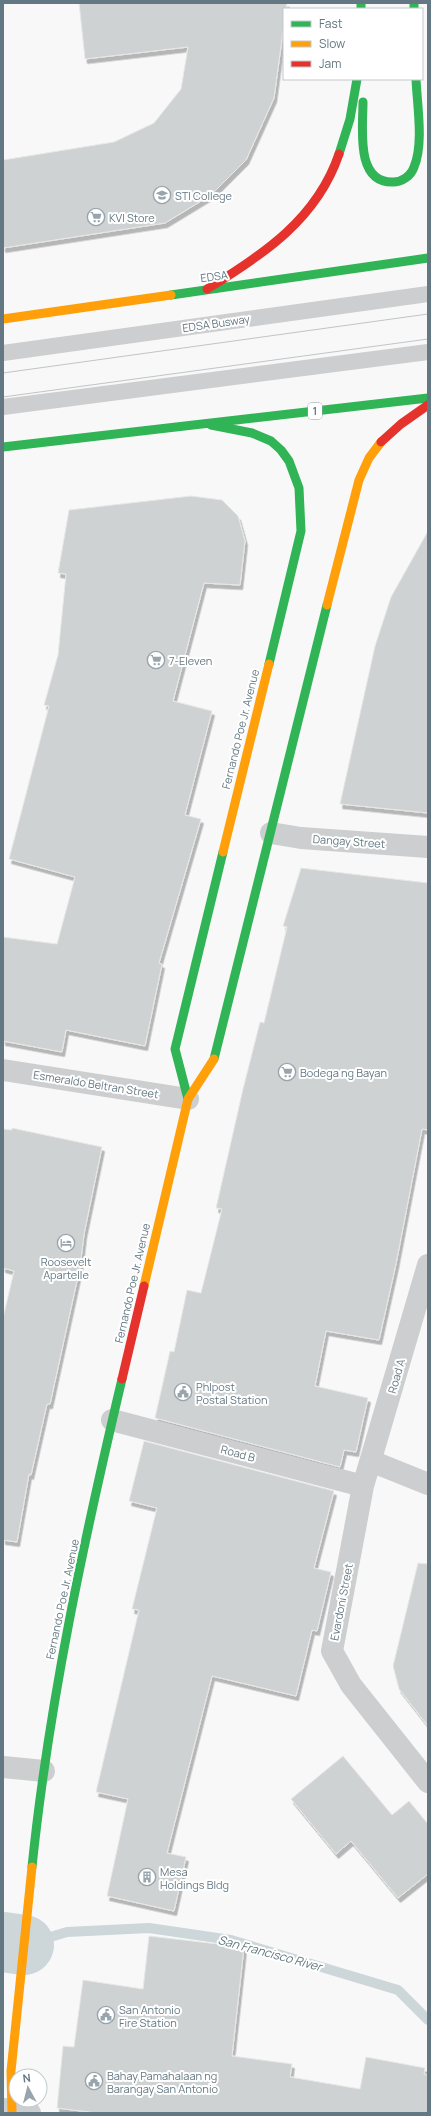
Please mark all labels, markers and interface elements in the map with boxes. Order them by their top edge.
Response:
legend [283,8,423,80]
text: Fast [319,15,343,32]
text: Slow [319,35,345,52]
text: Jam [319,55,341,72]
school or university icon: STI College [152,185,172,205]
place label: STI College [175,188,233,203]
supermarket icon: KVI Store [86,207,106,227]
place label: KVI Store [109,210,155,225]
street label: EDSA [199,267,229,285]
street label: EDSA Busway [181,311,251,335]
road number: 1 [308,403,322,419]
supermarket icon: 7-Eleven [146,650,166,670]
place label: 7-Eleven [169,653,212,668]
street label: Fernando Poe Jr. Avenue [218,667,262,790]
street label: Dangay Street [312,831,386,851]
supermarket icon: Bodega ng Bayan [277,1062,297,1082]
place label: Bodega ng Bayan [300,1065,387,1080]
street label: Esmeraldo Beltran Street [32,1067,160,1101]
street label: Fernando Poe Jr. Avenue [111,1221,153,1344]
hotel icon: Roosevelt Apartelle [56,1233,76,1253]
place label: Roosevelt Apartelle [41,1254,91,1282]
street label: Road A [384,1357,408,1395]
place label: Phlpost Postal Station [196,1379,267,1407]
public building icon: Phlpost Postal Station [173,1382,193,1402]
street label: Road B [219,1441,257,1465]
street label: Fernando Poe Jr. Avenue [42,1537,82,1661]
street label: Evardoni Street [326,1562,356,1642]
place label: Mesa Holdings Bldg [160,1864,229,1892]
building icon: Mesa Holdings Bldg [137,1867,157,1887]
water label: San Francisco River [216,1931,325,1975]
place label: San Antonio Fire Station [119,2002,181,2030]
public building icon: San Antonio Fire Station [96,2005,116,2025]
north arrow [8,2068,48,2108]
place label: Bahay Pamahalaan ng Barangay San Antonio [107,2068,218,2096]
text: N [22,2070,32,2086]
public building icon: Bahay Pamahalaan ng Barangay San Antonio [84,2071,104,2091]

